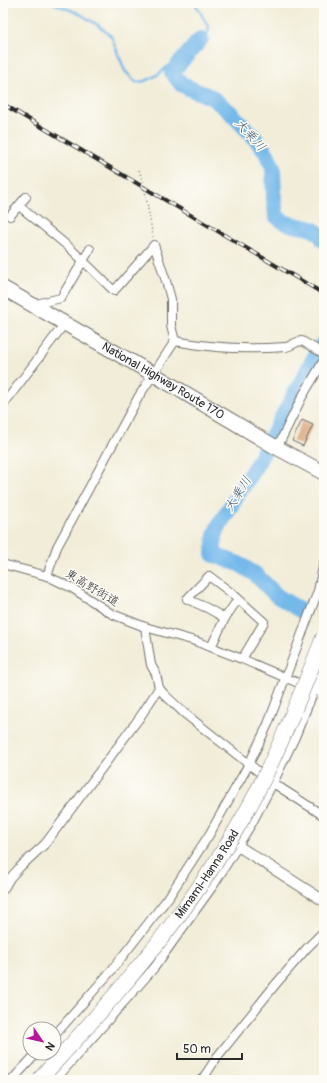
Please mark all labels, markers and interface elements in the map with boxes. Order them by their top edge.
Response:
water label: 大乗川 [231,115,269,155]
street label: National Highway Route 170 [99,339,227,422]
water label: 大乗川 [221,473,255,515]
street label: 東高野街道 [62,566,122,610]
street label: Mimami-Hanna Road [172,827,242,922]
north arrow [22,1021,62,1061]
scale bar [177,1035,242,1061]
text: N [42,1040,57,1053]
text: 50 m [183,1042,211,1057]

